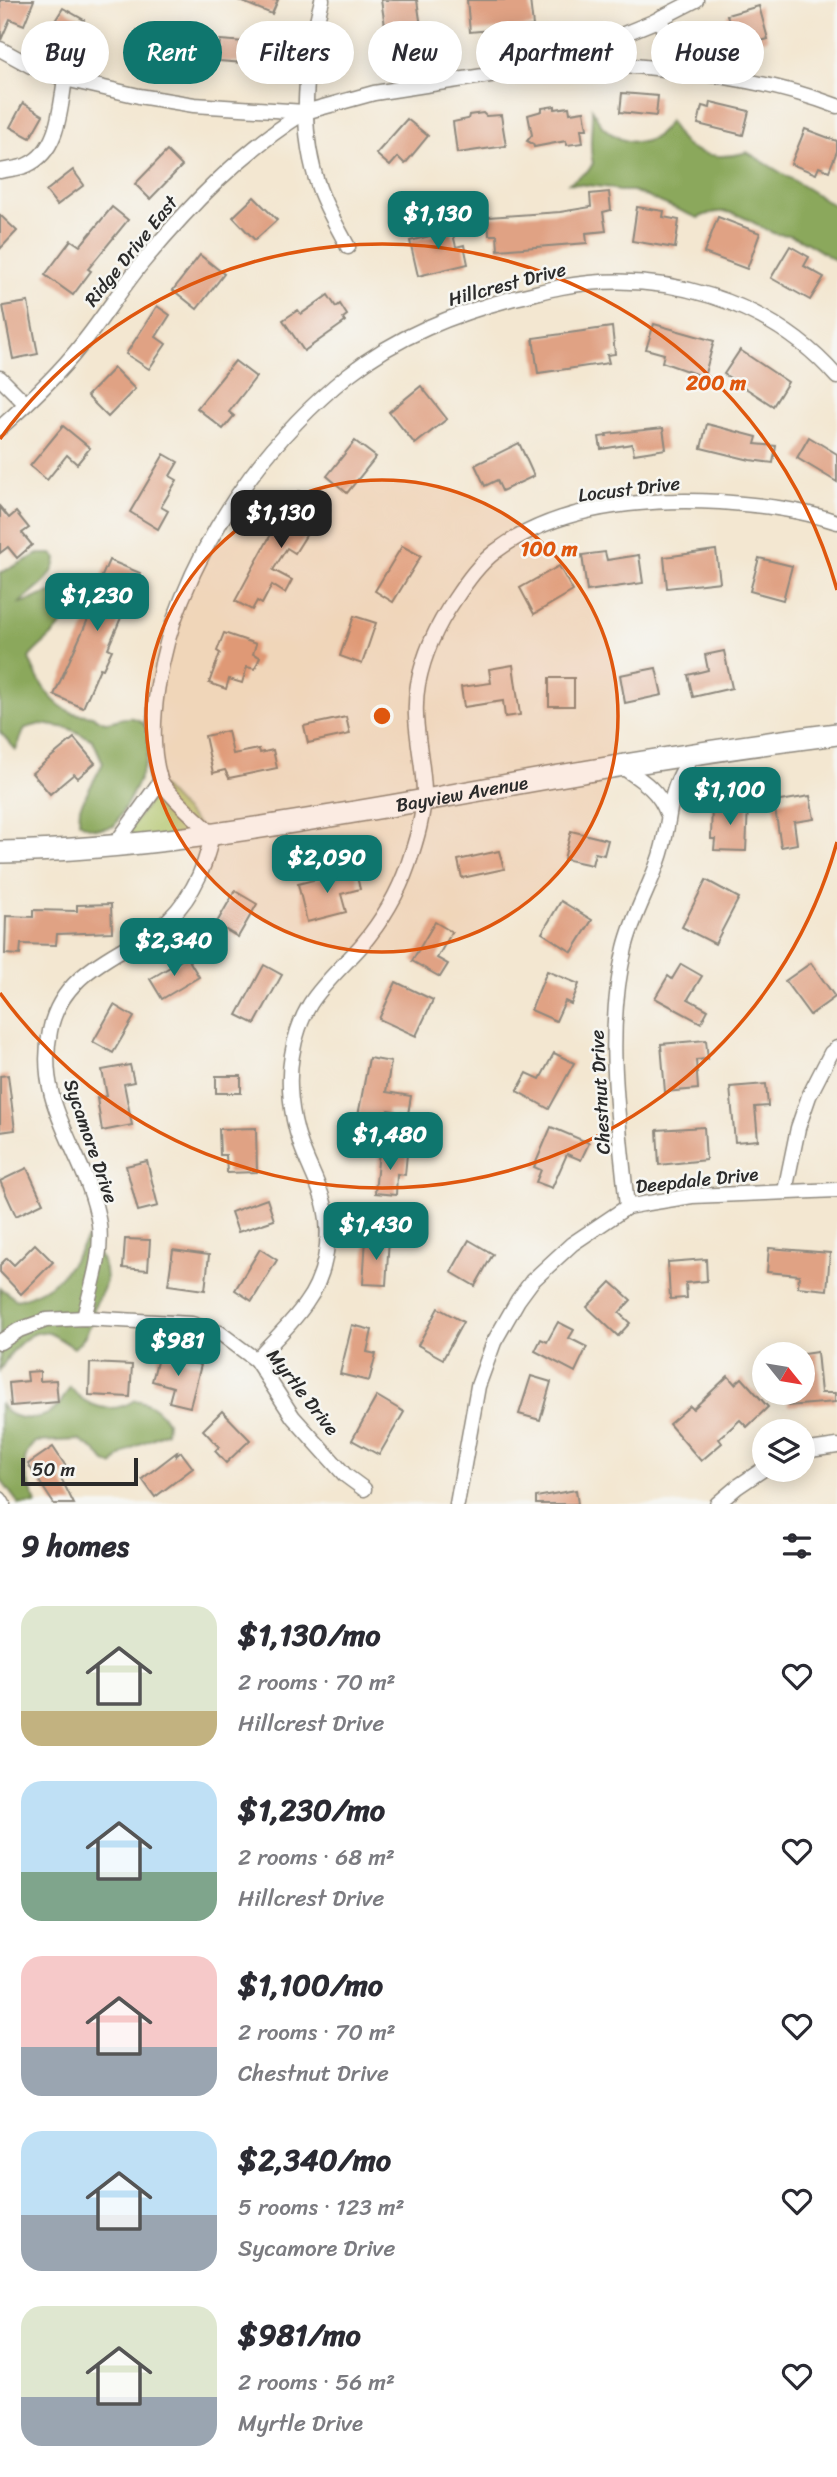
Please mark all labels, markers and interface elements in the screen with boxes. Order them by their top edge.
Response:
chip: Buy [21,21,109,84]
chip: Rent [123,21,222,84]
chip: Filters [236,21,354,84]
chip: New [368,21,462,84]
chip: Apartment [476,21,637,84]
chip: House [651,21,764,84]
street label: Ridge Drive East [76,187,187,314]
pin: $1,130 [381,191,495,251]
text: $1,130 [404,193,472,234]
street label: Hillcrest Drive [444,252,570,316]
text: 200 m [685,364,747,402]
street label: Locust Drive [576,466,682,512]
pin: $1,130 [224,490,338,550]
text: $1,130 [247,492,315,533]
text: 100 m [520,530,578,568]
pin: $1,230 [40,574,154,633]
text: $1,230 [61,575,133,616]
centre of rings [370,704,394,728]
street label: Bayview Avenue [393,765,530,821]
pin: $1,100 [673,768,787,827]
text: $1,100 [695,769,765,810]
pin: $2,090 [270,836,384,895]
text: $2,090 [288,837,366,878]
pin: $2,340 [117,918,231,978]
text: $2,340 [136,920,212,961]
street label: Chestnut Drive [580,1029,620,1155]
street label: Sycamore Drive [54,1074,128,1208]
pin: $1,480 [333,1112,447,1172]
text: $1,480 [353,1114,427,1155]
street label: Deepdale Drive [634,1157,760,1203]
pin: $1,430 [319,1202,433,1262]
text: $1,430 [339,1204,413,1245]
pin: $981 [137,1318,219,1378]
text: $981 [151,1320,205,1361]
street label: Myrtle Drive [258,1341,348,1443]
north arrow [752,1342,816,1405]
map controls [752,1342,815,1482]
button: layers [752,1419,815,1482]
text: 50 m [32,1453,75,1486]
scale bar [21,1455,138,1487]
text: 9 homes [21,1519,129,1573]
icon: filters [778,1527,816,1565]
text: $1,130/mo [238,1608,381,1662]
icon: home [77,1634,161,1718]
icon: heart [778,1657,816,1695]
text: 2 rooms · 70 m² [238,1662,396,1703]
text: Hillcrest Drive [238,1703,384,1744]
text: $1,230/mo [238,1783,385,1837]
icon: home [77,1809,161,1893]
icon: heart [778,1832,816,1870]
text: 2 rooms · 68 m² [238,1837,395,1878]
text: Hillcrest Drive [238,1878,384,1919]
text: $1,100/mo [238,1958,383,2012]
icon: home [77,1984,161,2068]
icon: heart [778,2007,816,2045]
text: 2 rooms · 70 m² [238,2012,396,2053]
text: Chestnut Drive [238,2053,389,2094]
text: $2,340/mo [238,2133,391,2187]
icon: home [77,2159,161,2243]
icon: heart [778,2182,816,2220]
text: 5 rooms · 123 m² [238,2187,405,2228]
text: Sycamore Drive [238,2228,395,2269]
text: $981/mo [238,2308,361,2362]
icon: home [77,2334,161,2418]
icon: heart [778,2357,816,2395]
text: 2 rooms · 56 m² [238,2362,395,2403]
text: Myrtle Drive [238,2403,363,2444]

